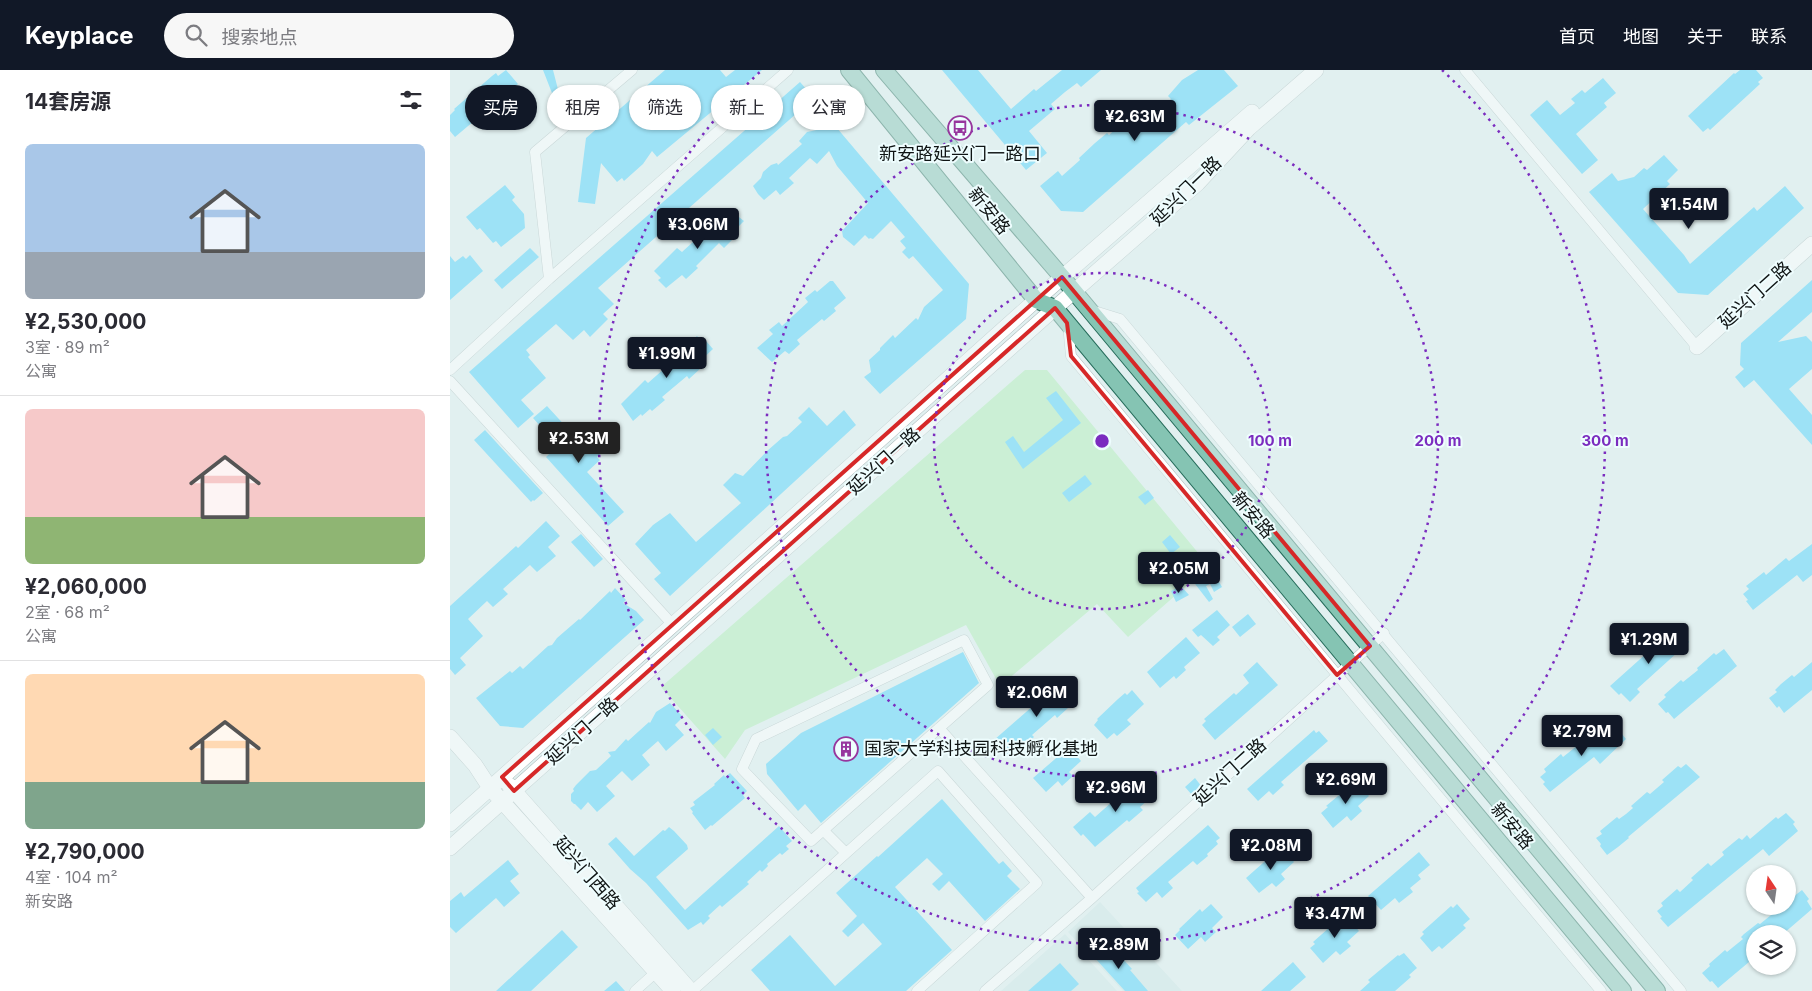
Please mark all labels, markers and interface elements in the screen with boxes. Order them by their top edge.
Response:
search box [164,13,514,58]
text: Keyplace [25,21,134,50]
icon: search [182,21,210,49]
text: 搜索地点 [222,26,298,49]
text: 首页 [1559,26,1595,47]
text: 地图 [1623,26,1659,47]
text: 关于 [1687,26,1723,47]
text: 联系 [1751,26,1787,47]
chip: 买房 [465,85,537,130]
chip: 租房 [547,85,619,130]
chip: 筛选 [629,85,701,130]
chip: 新上 [711,85,783,130]
chip: 公寓 [793,85,865,130]
icon: filters [397,86,425,114]
text: 14套房源 [25,89,111,114]
pin: ¥2.63M [1094,100,1176,142]
text: ¥2.63M [1105,106,1165,126]
bus stop icon: 新安路延兴门一路口 [947,115,973,141]
place label: 新安路延兴门一路口 [879,143,1041,164]
street label: 延兴门一路 [1146,152,1225,229]
icon: home [180,176,270,266]
street label: 新安路 [964,183,1015,238]
pin: ¥1.54M [1648,188,1730,230]
text: ¥1.54M [1660,194,1718,214]
pin: ¥3.06M [657,208,739,250]
text: ¥3.06M [668,214,728,234]
street label: 延兴门二路 [1714,257,1795,333]
text: ¥2,530,000 [25,309,147,334]
pin: ¥1.99M [626,336,708,379]
text: 3室 · 89 m² [25,337,110,357]
text: ¥1.99M [639,343,695,363]
text: 公寓 [25,361,57,381]
pin: ¥2.53M [538,422,620,464]
street label: 延兴门一路 [843,423,924,499]
text: ¥2.53M [549,428,609,448]
text: 100 m [1248,431,1292,450]
text: 200 m [1415,431,1461,450]
text: 300 m [1581,431,1629,450]
centre of rings [1093,432,1111,450]
icon: home [180,442,270,532]
street label: 新安路 [1228,487,1279,542]
pin: ¥2.05M [1138,552,1220,594]
text: ¥2.05M [1149,558,1209,578]
text: ¥2,060,000 [25,574,147,599]
text: 2室 · 68 m² [25,602,110,622]
pin: ¥1.29M [1608,622,1690,665]
text: 公寓 [25,626,57,646]
text: ¥1.29M [1621,629,1677,649]
pin: ¥2.06M [996,676,1078,718]
text: ¥2.06M [1007,682,1067,702]
street label: 延兴门一路 [541,693,622,769]
icon: home [180,707,270,797]
pin: ¥2.79M [1541,714,1623,757]
text: ¥2.79M [1553,721,1611,741]
street label: 延兴门二路 [1189,734,1270,810]
building icon: 国家大学科技园科技孵化基地 [833,736,859,762]
place label: 国家大学科技园科技孵化基地 [864,738,1098,759]
pin: ¥2.69M [1305,762,1387,805]
text: ¥2.69M [1316,769,1376,789]
pin: ¥2.96M [1075,770,1157,813]
text: ¥2.96M [1086,777,1146,797]
street label: 新安路 [1487,798,1538,853]
pin: ¥2.08M [1230,828,1312,871]
street label: 延兴门西路 [550,832,625,914]
text: ¥2.08M [1241,835,1301,855]
text: ¥2,790,000 [25,839,145,864]
north arrow [1746,865,1796,915]
map controls [1746,865,1796,975]
text: 4室 · 104 m² [25,867,117,887]
text: 新安路 [25,891,73,911]
pin: ¥3.47M [1294,896,1376,939]
text: ¥3.47M [1305,903,1365,923]
button: layers [1746,925,1796,975]
pin: ¥2.89M [1078,928,1160,970]
text: ¥2.89M [1089,934,1149,954]

